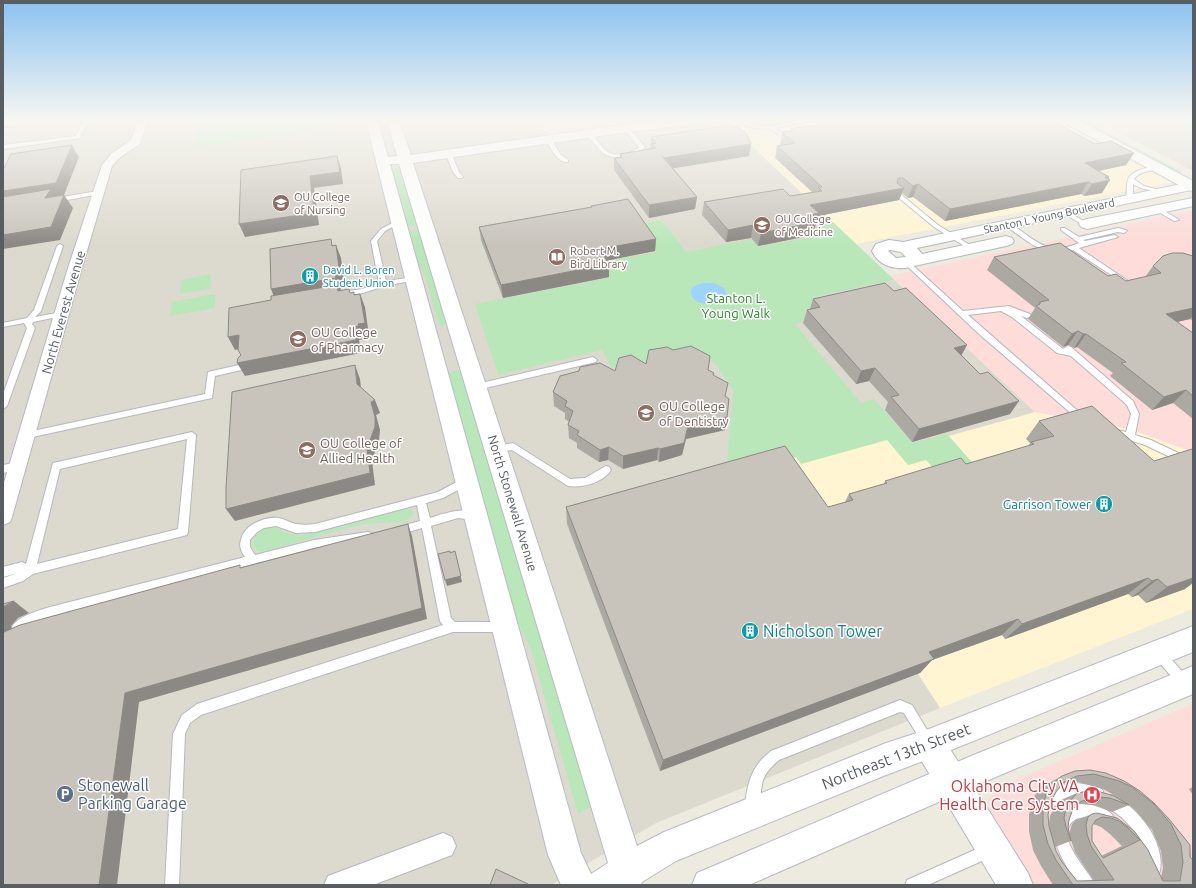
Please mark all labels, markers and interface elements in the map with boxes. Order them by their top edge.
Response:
place label: OU College of Nursing [294,191,350,216]
school or university icon: OU College of Nursing [271,193,291,213]
street label: Stanton L Young Boulevard [982,196,1116,236]
place label: OU College of Medicine [775,213,833,238]
school or university icon: OU College of Medicine [752,215,772,235]
place label: Robert M. Bird Library [570,245,628,270]
library icon: Robert M. Bird Library [547,247,567,267]
street label: North Everest Avenue [39,249,87,375]
place label: David L. Boren Student Union [323,264,394,289]
building icon: David L. Boren Student Union [300,266,320,286]
park label: Stanton L. Young Walk [702,291,771,320]
place label: OU College of Pharmacy [311,325,384,354]
school or university icon: OU College of Pharmacy [288,329,308,349]
place label: OU College of Dentistry [659,399,729,428]
school or university icon: OU College of Dentistry [636,403,656,423]
street label: North Stonewall Avenue [486,433,540,573]
place label: OU College of Allied Health [320,436,402,465]
school or university icon: OU College of Allied Health [297,440,317,460]
building icon: Garrison Tower [1094,494,1114,514]
place label: Garrison Tower [1003,497,1091,511]
building icon: Nicholson Tower [740,621,760,641]
place label: Nicholson Tower [763,622,882,640]
street label: Northeast 13th Street [819,719,974,793]
place label: Stonewall Parking Garage [78,776,187,812]
place label: Oklahoma City VA Health Care System [939,777,1080,813]
parking icon: Stonewall Parking Garage [55,784,75,804]
hospital icon: Oklahoma City VA Health Care System [1082,785,1102,805]

